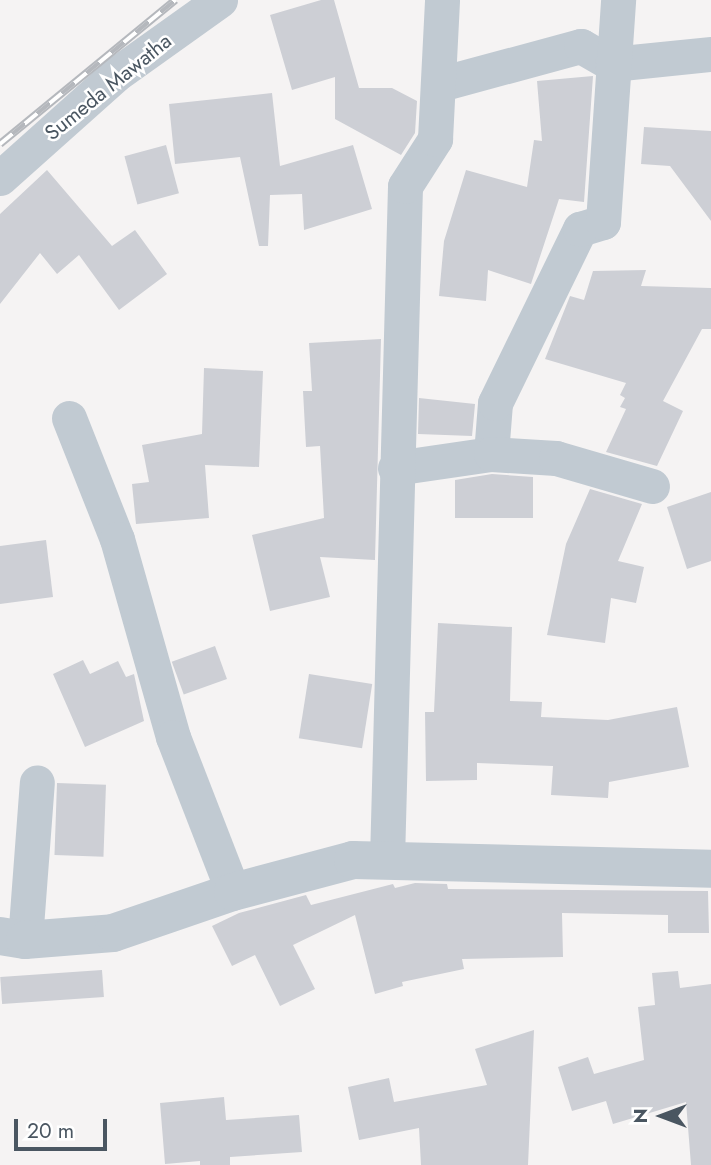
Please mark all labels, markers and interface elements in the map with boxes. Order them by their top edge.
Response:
street label: Sumeda Mawatha [40,28,176,146]
north arrow [627,1081,697,1151]
scale bar [18,1106,110,1150]
text: N [627,1108,654,1124]
text: 20 m [27,1116,74,1146]

